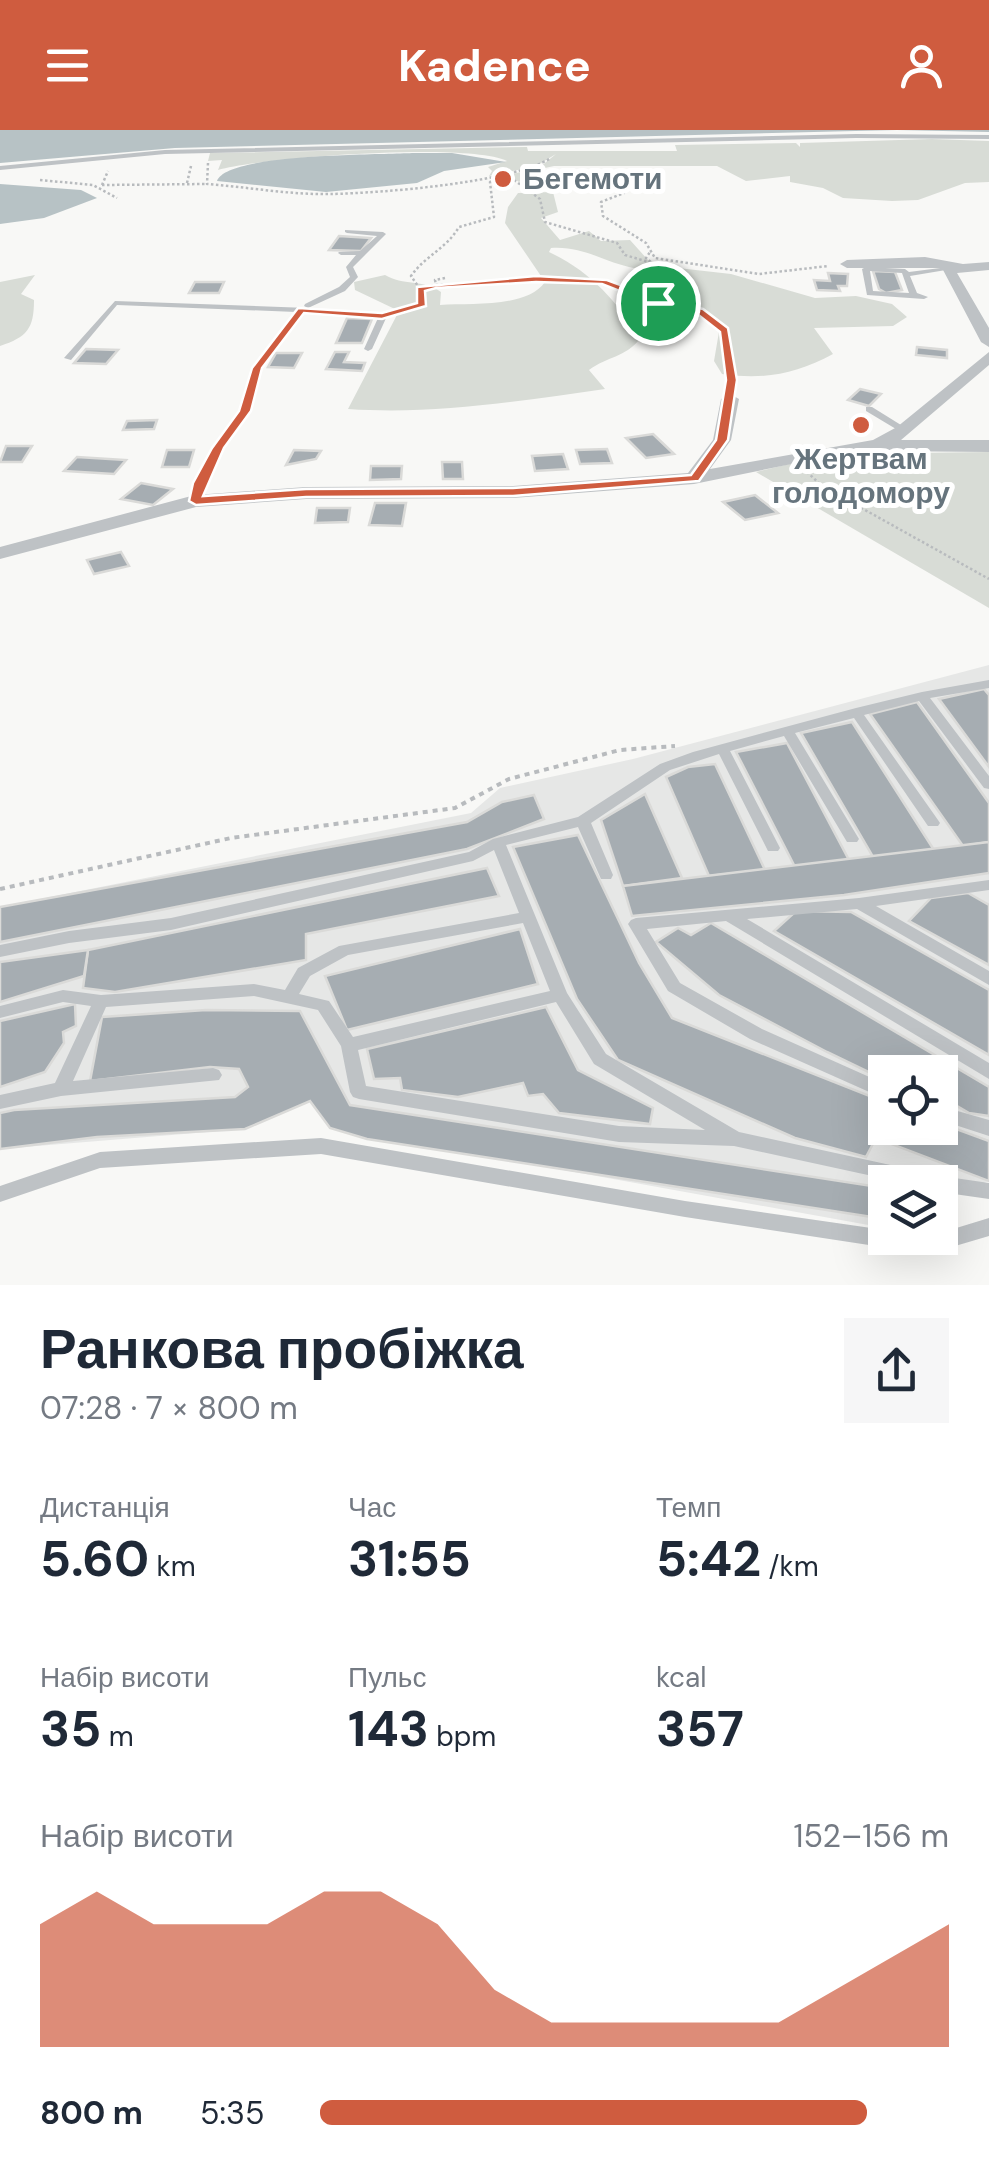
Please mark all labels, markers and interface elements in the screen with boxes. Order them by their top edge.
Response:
text: Kadence [398,36,591,95]
icon: menu [40,38,95,93]
icon: person [894,38,949,93]
place label: Бегемоти [523,159,663,198]
marker: Бегемоти [492,168,514,190]
pin [616,261,701,346]
icon: arrive [631,276,686,331]
marker: Жертвам голодомору [850,414,872,436]
place label: Жертвам голодомору [772,439,950,512]
map controls [868,1055,958,1255]
button: locate [868,1055,958,1145]
button: layers [868,1165,958,1255]
text: Ранкова пробіжка [40,1313,524,1385]
button: share [844,1318,949,1423]
text: 07:28 · 7 × 800 m [40,1387,298,1429]
text: Дистанція [40,1489,170,1526]
text: Час [348,1489,396,1526]
text: Темп [656,1489,722,1526]
text: 5.60 [40,1526,149,1592]
text: 31:55 [348,1526,471,1592]
text: 5:42 [656,1526,761,1592]
text: km [149,1548,196,1585]
text: /km [761,1548,819,1585]
text: Набір висоти [40,1659,209,1696]
text: Пульс [348,1659,426,1696]
text: kcal [656,1659,707,1696]
text: 35 [40,1696,101,1762]
text: 143 [348,1696,429,1762]
text: 357 [656,1696,744,1762]
text: m [101,1718,134,1755]
text: bpm [429,1718,496,1755]
text: Набір висоти [40,1815,234,1857]
text: 152–156 m [794,1815,949,1857]
text: 800 m [40,2092,143,2134]
text: 5:35 [200,2092,264,2134]

